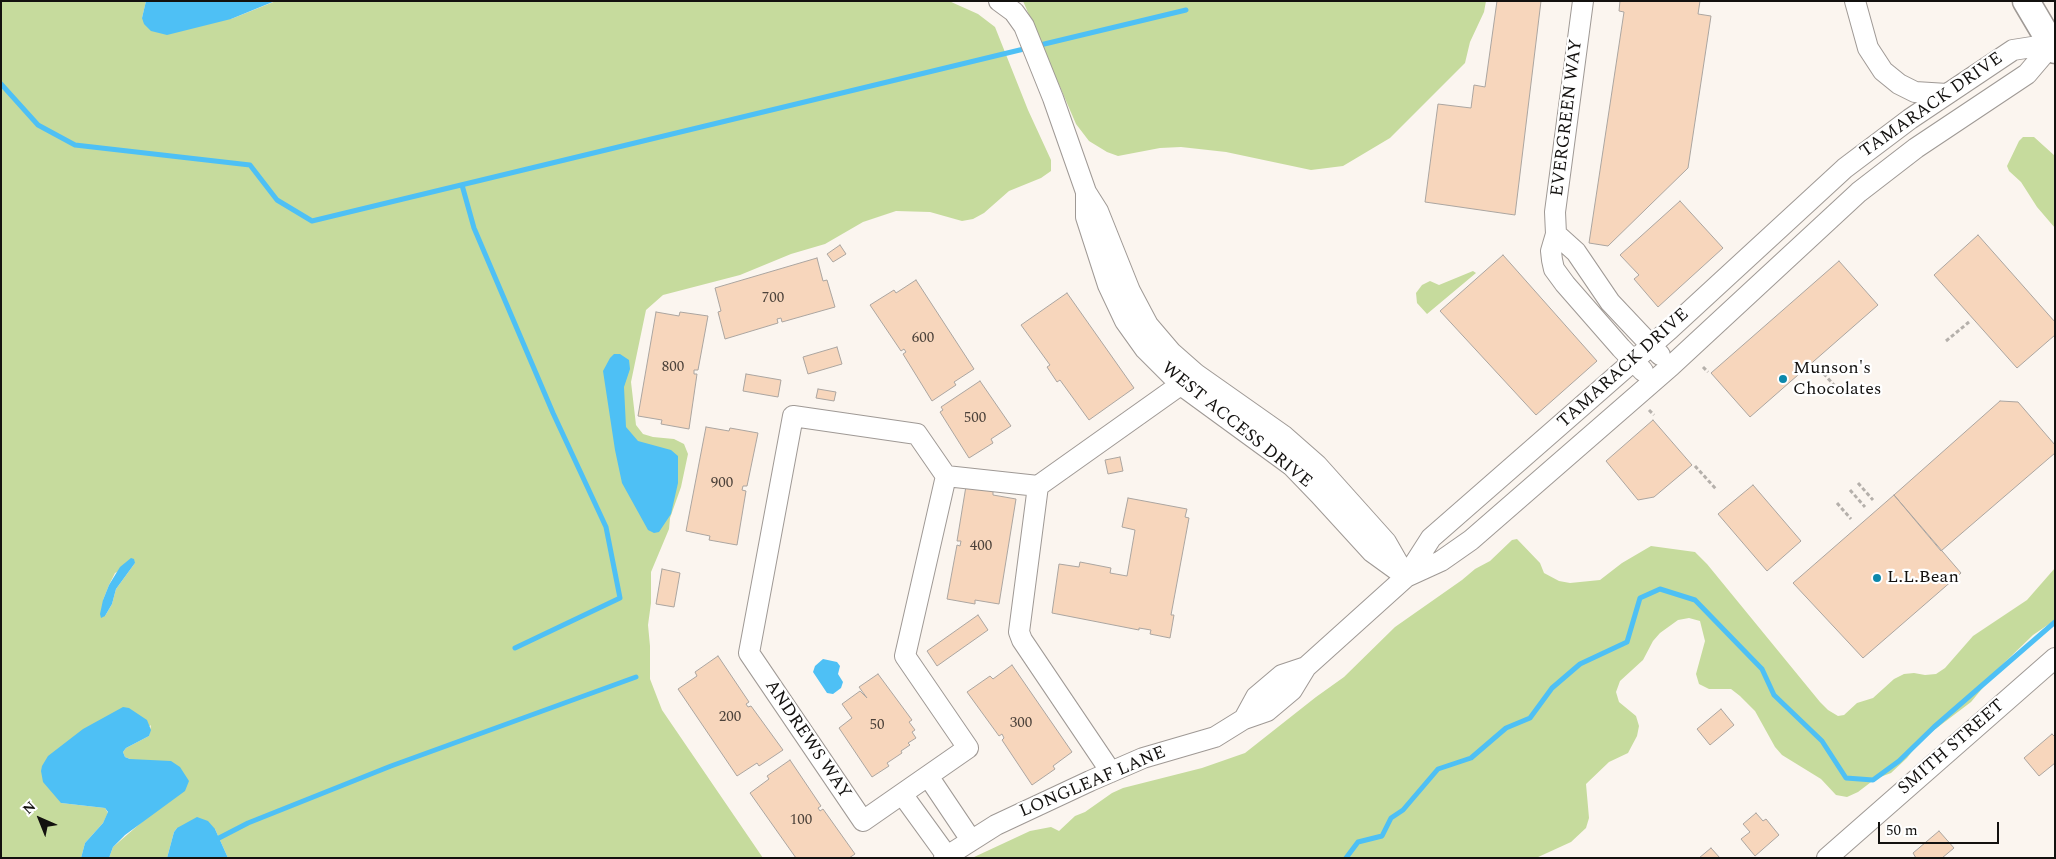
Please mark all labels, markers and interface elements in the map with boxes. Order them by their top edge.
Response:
street label: EVERGREEN WAY [1548,38,1588,198]
street label: TAMARACK DRIVE [1857,49,2007,163]
house number: 700 [762,290,784,308]
street label: TAMARACK DRIVE [1554,304,1694,434]
house number: 600 [912,330,934,348]
street label: WEST ACCESS DRIVE [1156,358,1316,494]
place label: Munson's Chocolates [1793,358,1882,400]
house number: 800 [662,359,684,377]
marker: Munson's Chocolates [1777,373,1789,385]
house number: 500 [964,410,986,428]
house number: 900 [711,475,733,493]
house number: 400 [970,538,992,556]
place label: L.L.Bean [1887,567,1959,589]
marker: L.L.Bean [1871,572,1883,584]
street label: ANDREWS WAY [759,676,855,804]
street label: SMITH STREET [1894,696,2010,800]
house number: 200 [719,709,741,727]
house number: 300 [1010,715,1032,733]
house number: 50 [870,717,884,735]
street label: LONGLEAF LANE [1017,742,1169,824]
north arrow [15,794,65,844]
text: N [18,796,41,819]
house number: 100 [790,812,812,830]
scale bar [1881,812,2002,844]
text: 50 m [1886,819,1918,842]

